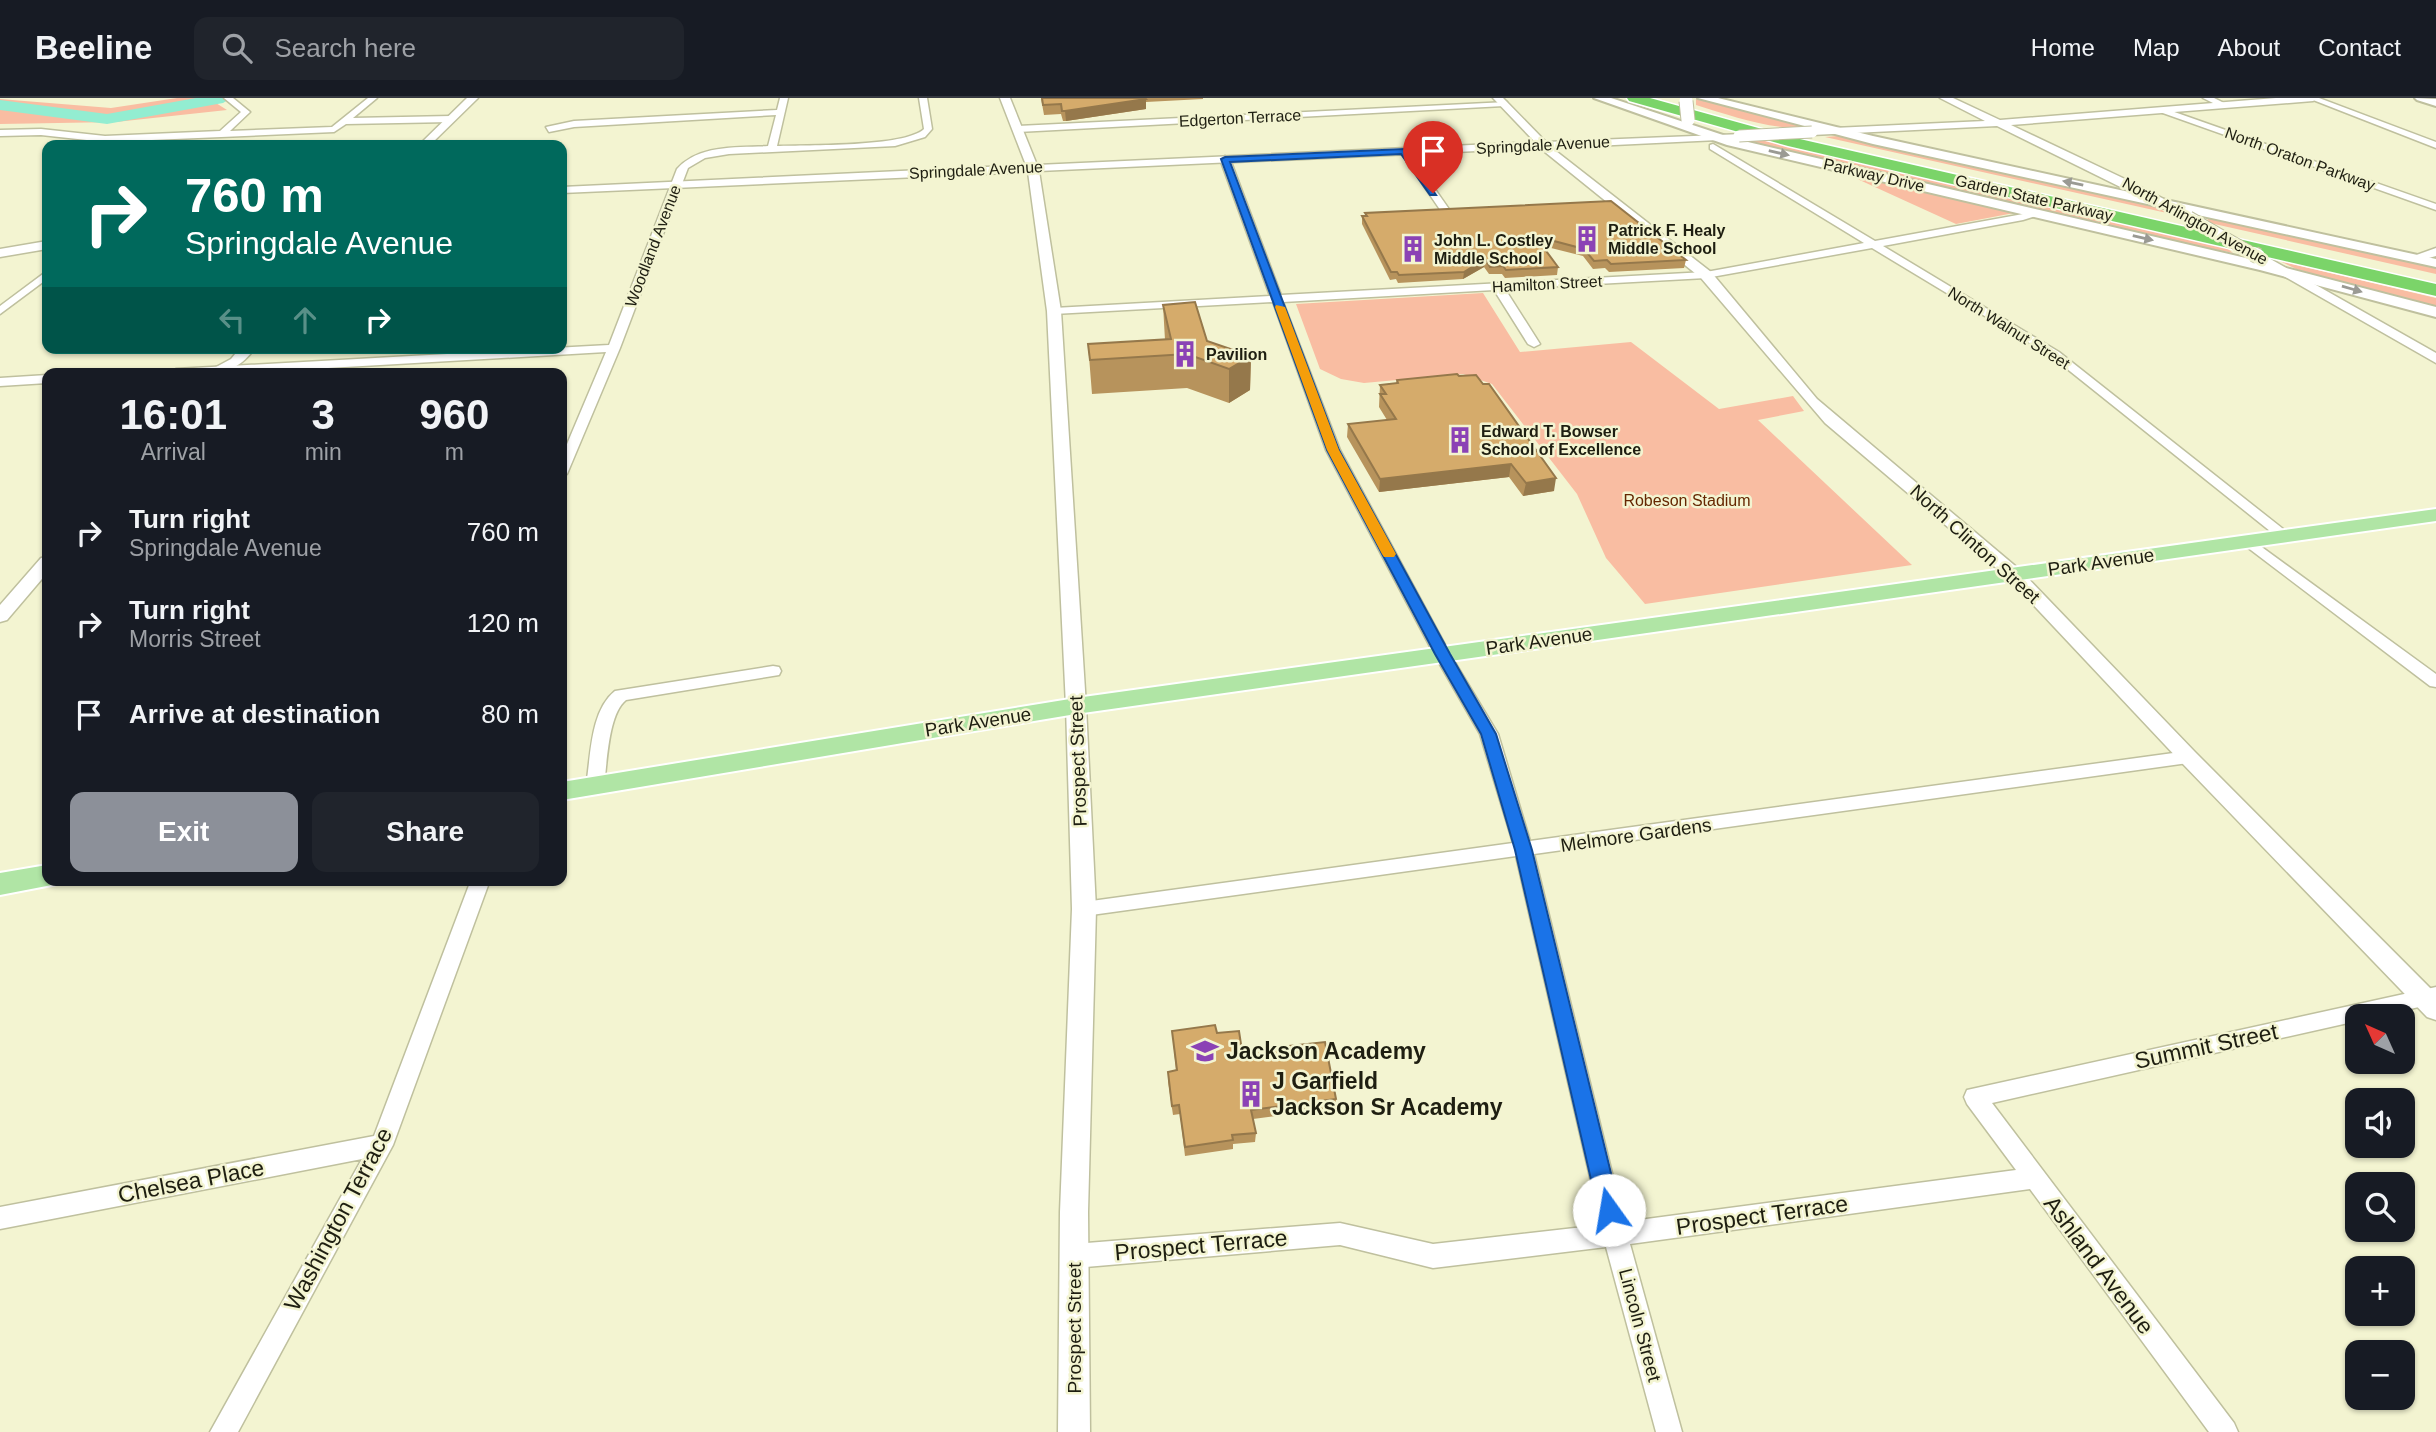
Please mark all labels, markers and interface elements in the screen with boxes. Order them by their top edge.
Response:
search box [194,17,684,80]
text: Beeline [35,29,152,66]
icon: search [218,29,256,67]
text: Search here [274,33,416,63]
text: Home [2031,34,2095,61]
text: Map [2133,34,2180,61]
text: About [2218,34,2280,61]
text: Contact [2318,34,2401,61]
street label: Edgerton Terrace [1178,106,1302,130]
pin [1403,121,1463,193]
street label: North Oraton Parkway [2223,124,2377,194]
icon: arrive [1414,132,1452,170]
street label: Springdale Avenue [1476,133,1610,157]
one-way arrow [1768,148,1790,159]
street label: Parkway Drive [1822,155,1926,195]
street label: Springdale Avenue [909,158,1043,182]
icon: right [70,168,161,259]
text: 760 m [185,168,324,222]
street label: Garden State Parkway [1954,172,2114,224]
street label: North Arlington Avenue [2119,174,2271,268]
one-way arrow [2062,178,2084,189]
street label: Woodland Avenue [622,183,684,309]
place label: Patrick F. Healy Middle School [1608,222,1726,257]
building icon: Patrick F. Healy Middle School [1572,224,1602,254]
text: Springdale Avenue [185,225,453,261]
place label: John L. Costley Middle School [1434,232,1553,267]
one-way arrow [2133,233,2155,244]
building icon: John L. Costley Middle School [1398,234,1428,264]
street label: Hamilton Street [1491,273,1603,295]
street label: North Walnut Street [1945,284,2073,373]
one-way arrow [2342,284,2363,294]
icon: left [213,301,251,339]
icon: ahead [286,301,324,339]
icon: right [359,301,397,339]
building icon: Pavilion [1170,339,1200,369]
place label: Pavilion [1206,346,1267,363]
text: 16:01 [120,391,227,438]
text: 3 [311,391,335,438]
text: 960 [419,391,489,438]
place label: Edward T. Bowser School of Excellence [1481,423,1641,458]
building icon: Edward T. Bowser School of Excellence [1445,425,1475,455]
text: Arrival [141,439,206,465]
text: min [305,439,342,465]
text: m [445,439,464,465]
street label: North Clinton Street [1906,480,2045,608]
park label: Robeson Stadium [1623,492,1751,509]
text: Turn right [129,504,250,534]
icon: right [70,514,108,552]
text: 760 m [467,517,539,547]
text: Springdale Avenue [129,535,322,561]
street label: Park Avenue [2046,544,2156,580]
text: Turn right [129,595,250,625]
icon: right [70,605,108,643]
text: 120 m [467,608,539,638]
street label: Park Avenue [1484,623,1594,659]
text: Morris Street [129,626,261,652]
street label: Prospect Street [1065,694,1091,827]
icon: arrive [70,696,108,734]
text: Arrive at destination [129,699,380,729]
text: 80 m [481,699,539,729]
street label: Park Avenue [923,703,1033,741]
button: Exit [70,792,298,872]
button: Share [312,792,539,872]
street label: Melmore Gardens [1559,814,1713,856]
north arrow [2345,1004,2415,1074]
map controls [2345,1004,2415,1410]
street label: Summit Street [2132,1018,2281,1074]
school or university icon: Jackson Academy [1190,1036,1220,1066]
place label: Jackson Academy [1226,1038,1426,1064]
place label: J Garfield Jackson Sr Academy [1272,1068,1503,1120]
building icon: J Garfield Jackson Sr Academy [1236,1079,1266,1109]
button: sound [2345,1088,2415,1158]
street label: Washington Terrace [279,1123,397,1315]
street label: Chelsea Place [116,1154,266,1208]
button: search [2345,1172,2415,1242]
position arrow [1572,1173,1646,1247]
street label: Prospect Terrace [1674,1190,1850,1240]
street label: Ashland Avenue [2039,1191,2159,1339]
street label: Prospect Terrace [1113,1224,1289,1266]
button: + [2345,1256,2415,1326]
street label: Prospect Street [1064,1262,1085,1393]
street label: Lincoln Street [1615,1266,1665,1385]
button: − [2345,1340,2415,1410]

